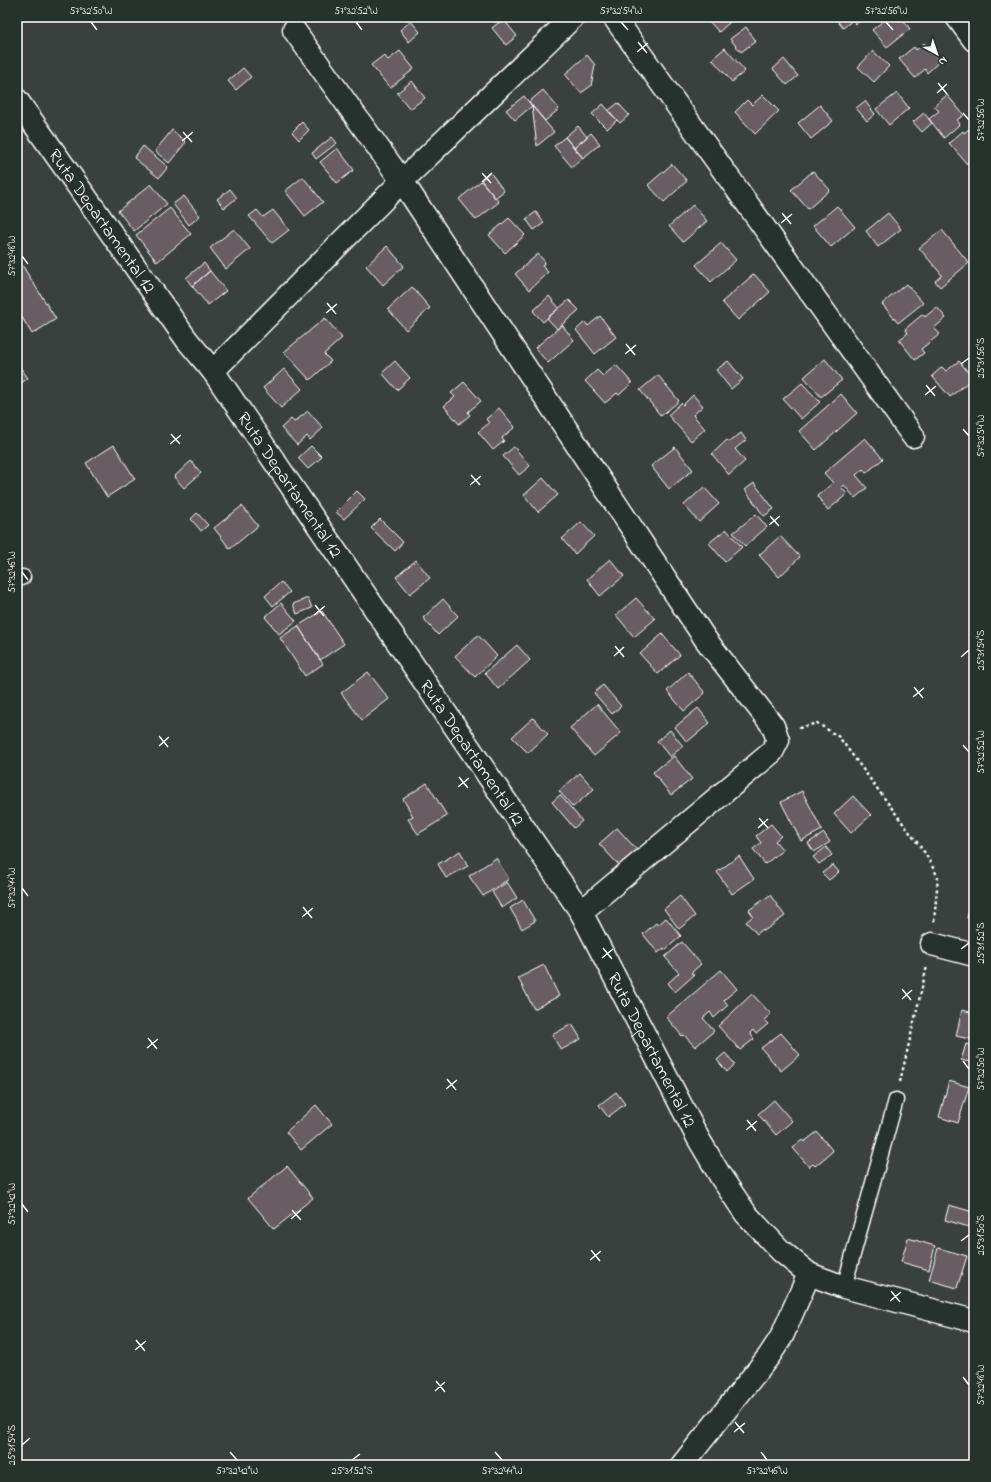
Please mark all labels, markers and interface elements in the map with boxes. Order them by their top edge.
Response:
text: 57°32'50"W [70,4,113,19]
text: 57°32'52"W [334,4,378,19]
text: 57°32'54"W [600,4,643,19]
text: 57°32'56"W [865,4,908,19]
north arrow [917,34,957,74]
text: N [935,52,951,69]
text: 57°32'56"W [974,98,989,141]
street label: Ruta Departamental 12 [41,144,161,300]
text: 57°32'48"W [5,235,20,276]
text: 25°31'56"S [974,337,989,378]
street label: Ruta Departamental 12 [230,407,348,564]
text: 57°32'54"W [974,414,989,457]
text: 57°32'46"W [5,551,20,593]
text: 25°31'54"S [974,629,989,670]
street label: Ruta Departamental 12 [412,675,530,832]
text: 57°32'52"W [974,730,989,774]
text: 57°32'44"W [5,867,20,909]
text: 25°31'52"S [974,922,989,964]
street label: Ruta Departamental 12 [600,968,702,1133]
text: 57°32'50"W [974,1047,989,1090]
text: 57°32'42"W [5,1183,20,1225]
text: 25°31'50"S [974,1214,989,1255]
text: 57°32'48"W [974,1364,989,1405]
text: 25°31'54"S [5,1424,20,1465]
text: 57°32'42"W [216,1464,258,1479]
text: 25°31'52"S [331,1464,373,1479]
text: 57°32'44"W [482,1464,523,1479]
text: 57°32'46"W [746,1464,788,1479]

